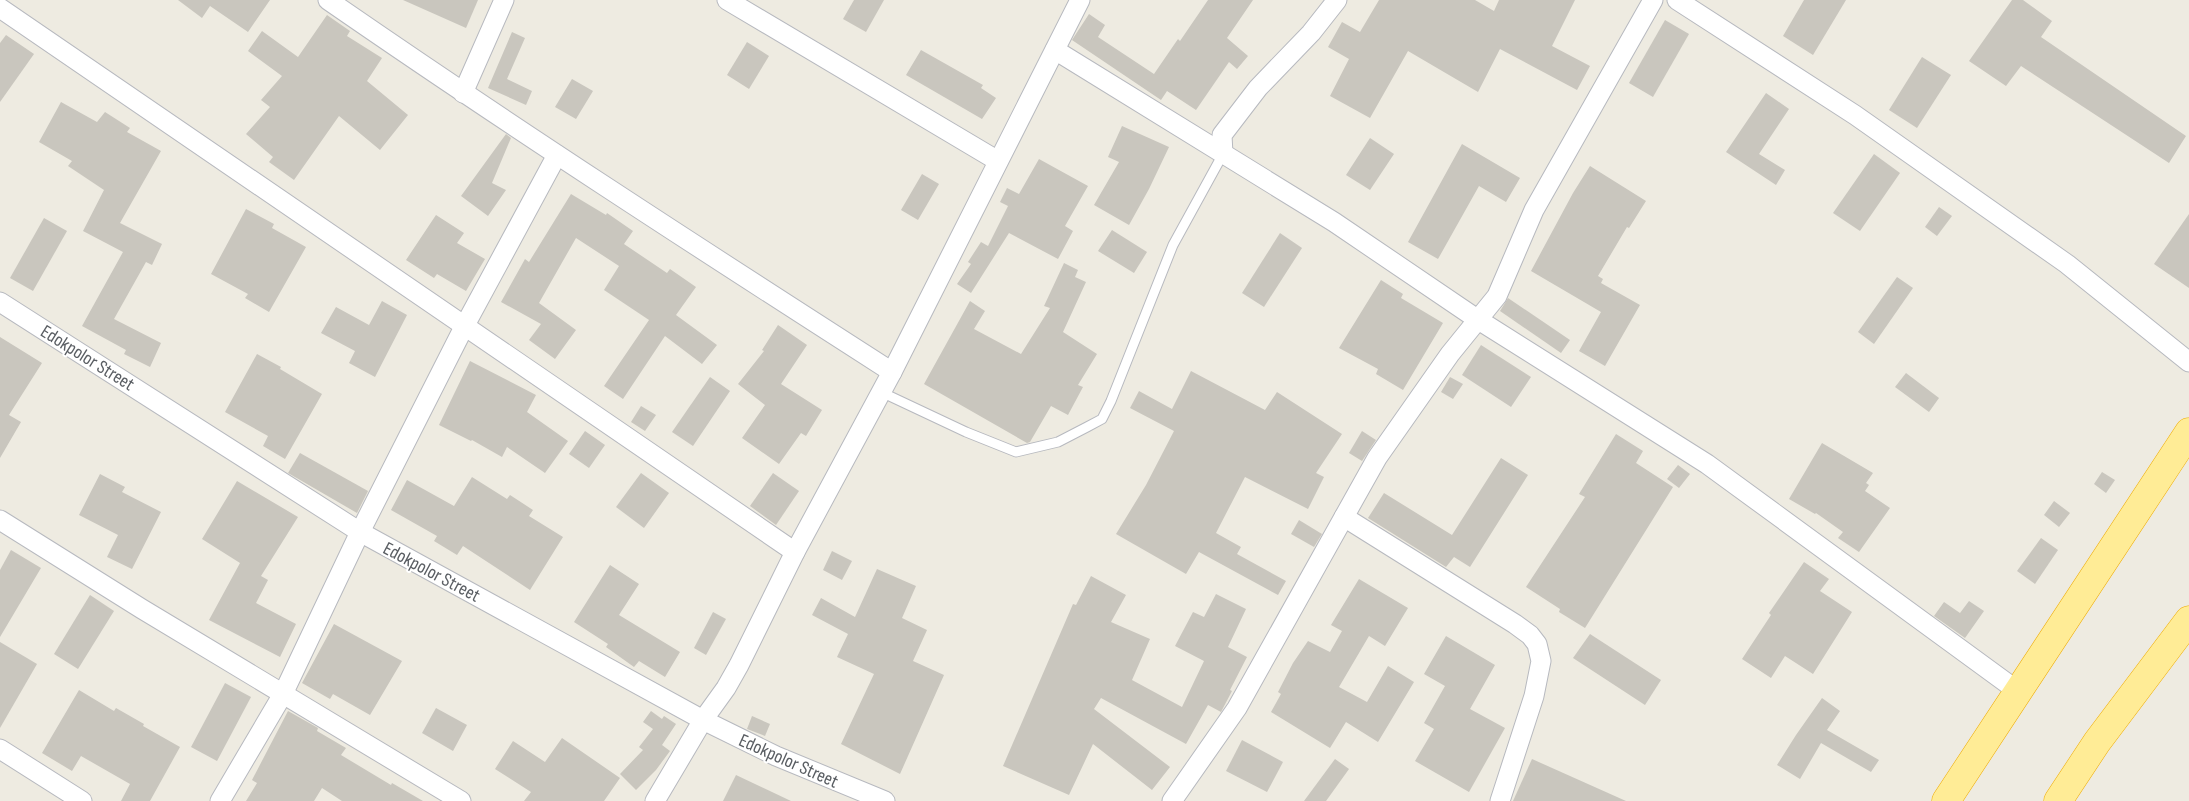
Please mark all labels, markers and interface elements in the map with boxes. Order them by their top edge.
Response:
street label: Edokpolor Street [36,320,139,396]
street label: Edokpolor Street [379,537,484,608]
street label: Edokpolor Street [735,729,842,794]

